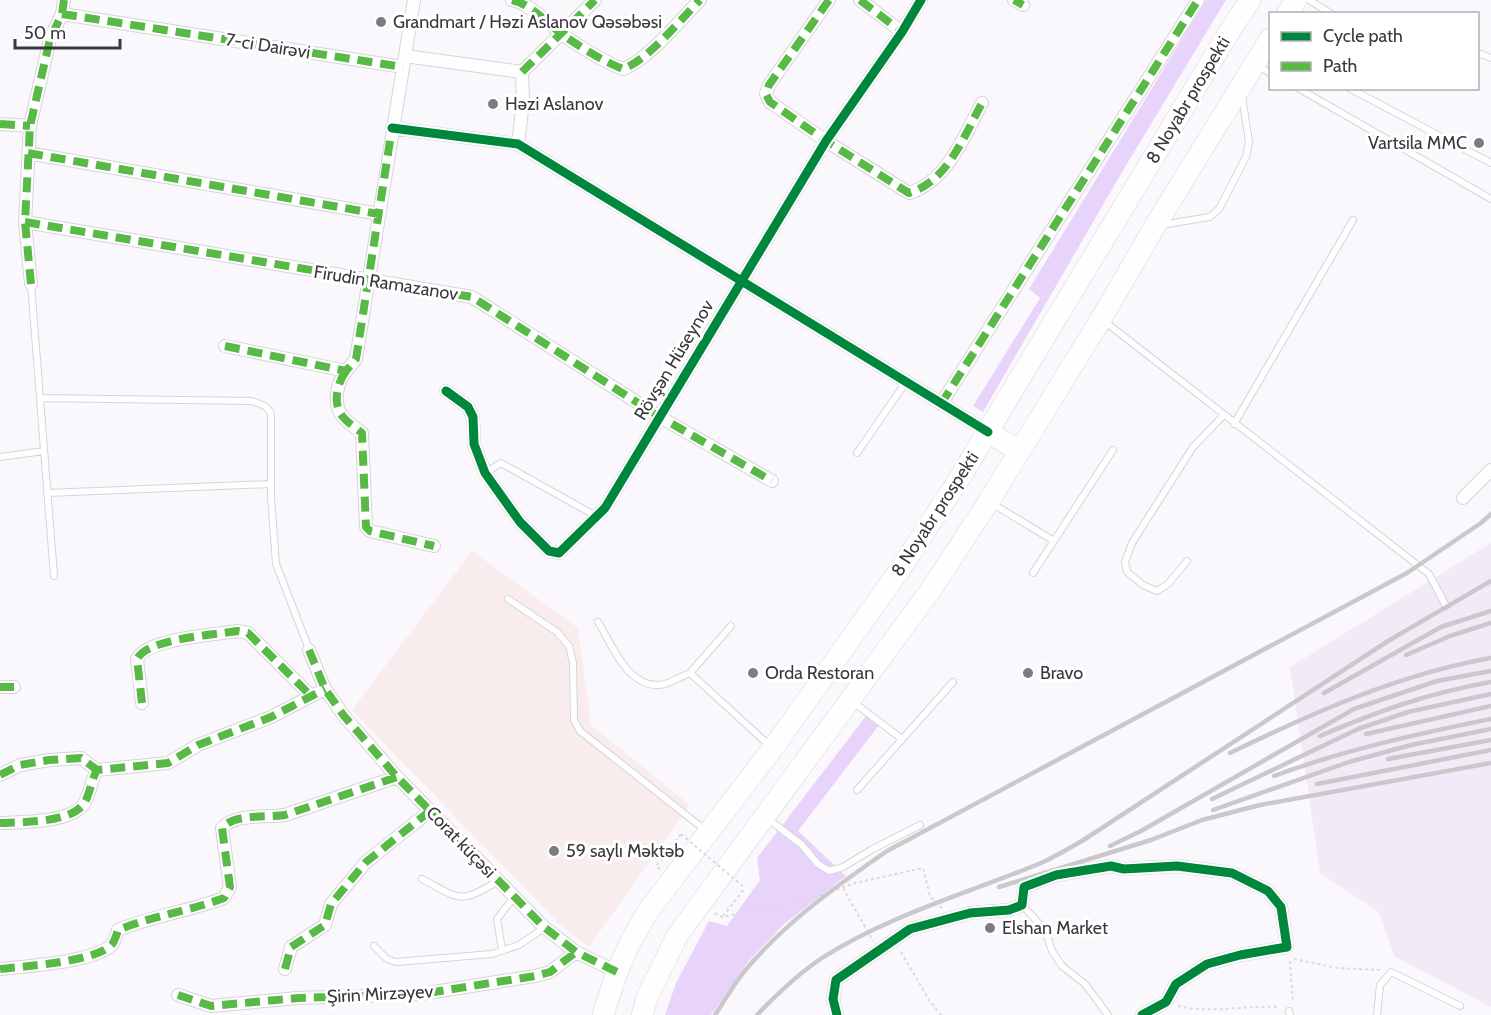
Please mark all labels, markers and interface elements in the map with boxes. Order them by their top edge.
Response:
place label: Grandmart / Həzi Aslanov Qəsəbəsi [393,11,662,33]
scale bar [15,12,120,50]
legend [1269,12,1479,90]
marker: Grandmart / Həzi Aslanov Qəsəbəsi [374,15,388,29]
text: 50 m [24,22,66,44]
text: Cycle path [1323,25,1403,47]
street label: 7-ci Dairəvi [224,28,312,64]
street label: 8 Noyabr prospekti [1141,32,1235,168]
text: Path [1323,55,1357,77]
place label: Həzi Aslanov [505,93,603,115]
marker: Həzi Aslanov [486,97,500,111]
place label: Vartsila MMC [1368,132,1467,154]
marker: Vartsila MMC [1472,136,1486,150]
street label: Firudin Ramazanov [312,261,460,305]
street label: Rövşən Hüseynov [630,296,719,424]
street label: 8 Noyabr prospekti [886,447,984,581]
place label: Orda Restoran [765,662,874,684]
place label: Bravo [1040,662,1083,684]
marker: Orda Restoran [746,666,760,680]
marker: Bravo [1021,666,1035,680]
street label: Corat küçəsi [421,802,501,882]
place label: 59 saylı Məktəb [566,840,684,862]
marker: 59 saylı Məktəb [547,844,561,858]
place label: Elshan Market [1002,917,1108,939]
marker: Elshan Market [983,921,997,935]
street label: Şirin Mirzəyev [326,980,434,1008]

